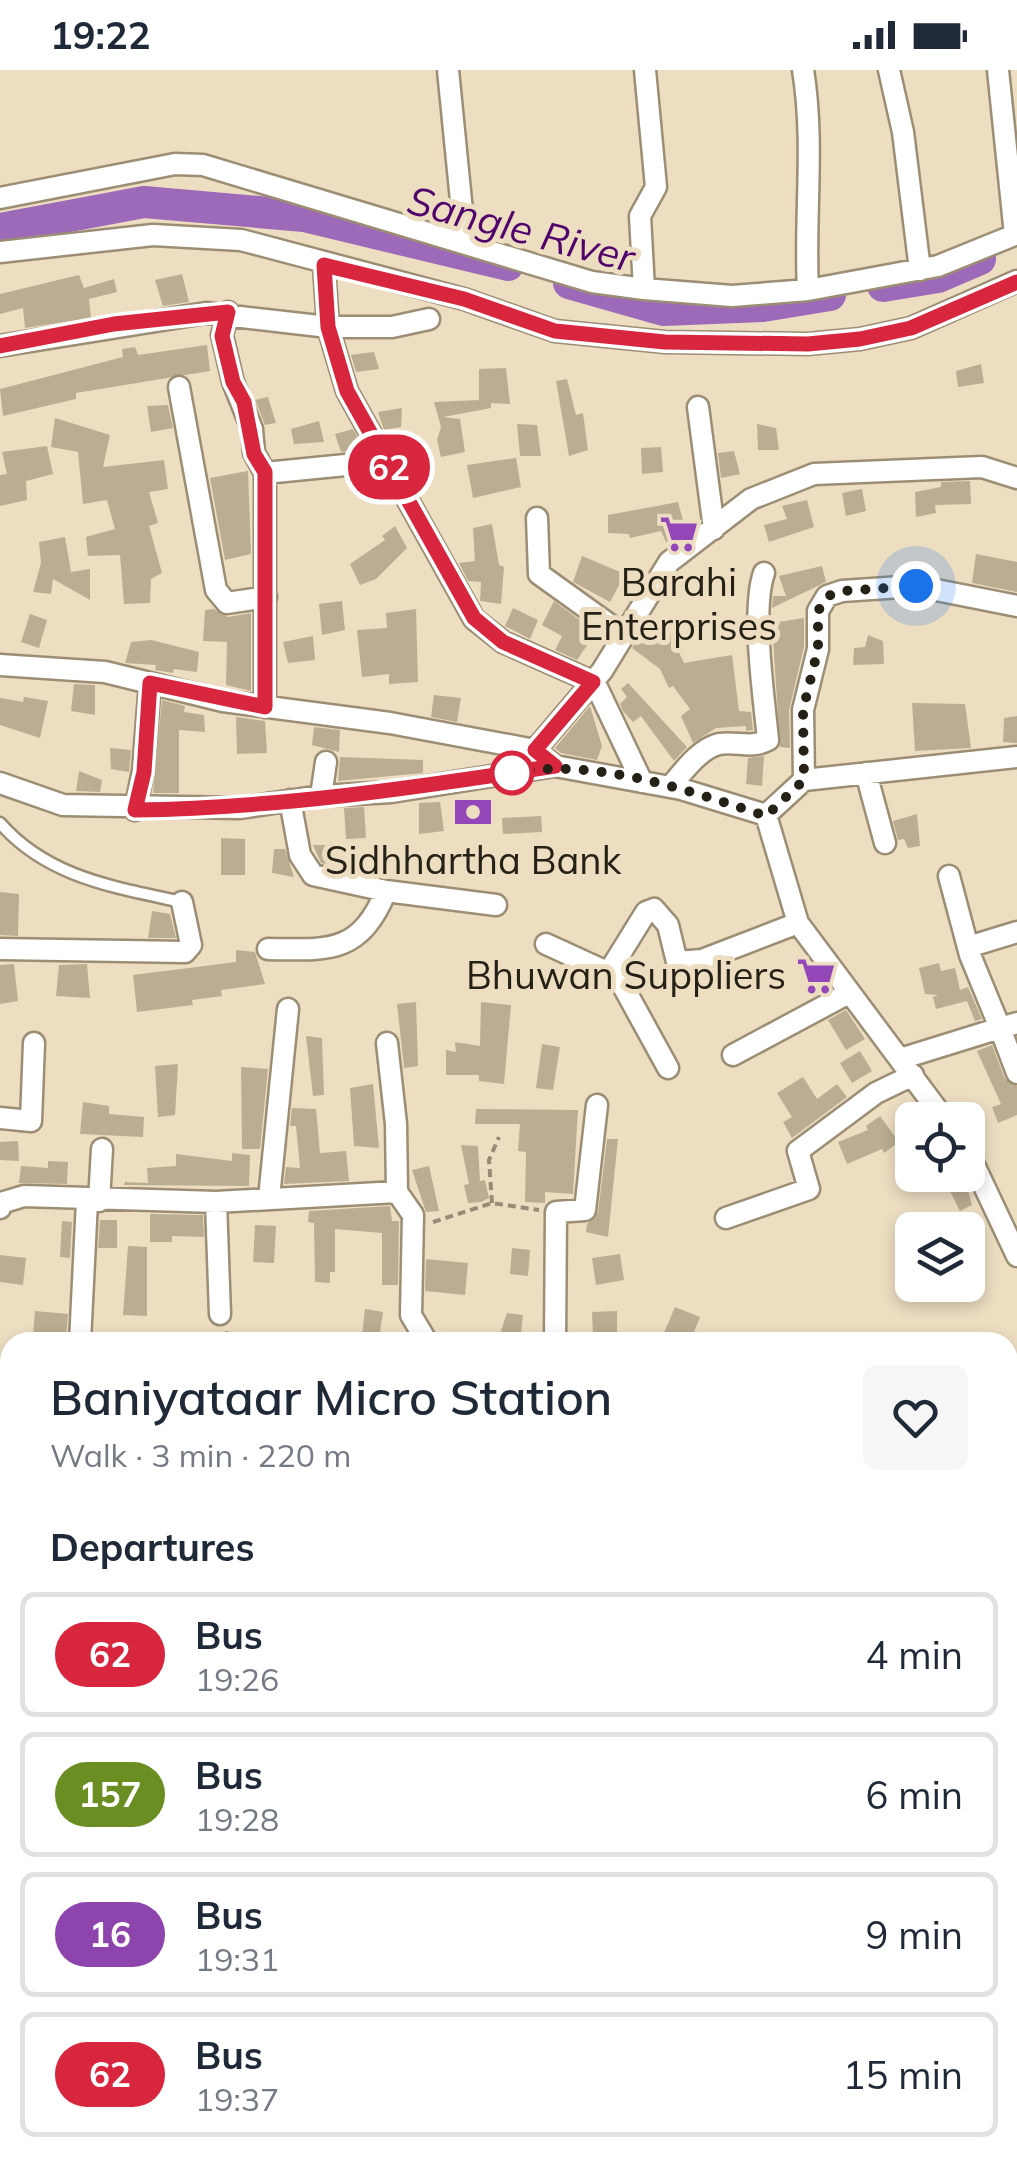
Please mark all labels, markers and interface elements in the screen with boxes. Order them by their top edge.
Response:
text: 19:22 [50,11,151,59]
water label: Sangle River [402,174,642,283]
line badge: 62 [344,434,434,500]
text: 62 [368,445,410,489]
supermarket icon: Barahi Enterprises [658,513,700,555]
place label: Barahi Enterprises [581,558,777,650]
your location [891,561,941,611]
unlabelled marker [491,752,533,794]
bank icon: Sidhhartha Bank [452,791,494,833]
place label: Sidhhartha Bank [325,836,622,884]
place label: Bhuwan Suppliers [466,951,786,999]
supermarket icon: Bhuwan Suppliers [795,955,837,997]
map controls [895,1102,985,1302]
button: locate [895,1102,985,1192]
button: layers [895,1212,985,1302]
button: heart [863,1365,968,1470]
text: Baniyataar Micro Station [50,1367,612,1427]
text: Walk · 3 min · 220 m [50,1435,351,1475]
text: Departures [50,1523,254,1571]
text: Bus [195,1611,263,1659]
text: 4 min [866,1631,963,1679]
text: 62 [89,1632,131,1676]
text: 19:26 [195,1659,279,1699]
text: Bus [195,1751,263,1799]
text: 6 min [866,1771,963,1819]
text: 157 [78,1772,142,1816]
text: 19:28 [195,1799,279,1839]
text: Bus [195,1891,263,1939]
text: 9 min [866,1911,963,1959]
text: 16 [89,1912,131,1956]
text: 19:31 [195,1939,279,1979]
text: Bus [195,2031,263,2079]
text: 15 min [843,2051,963,2099]
text: 62 [89,2052,131,2096]
text: 19:37 [195,2079,279,2119]

